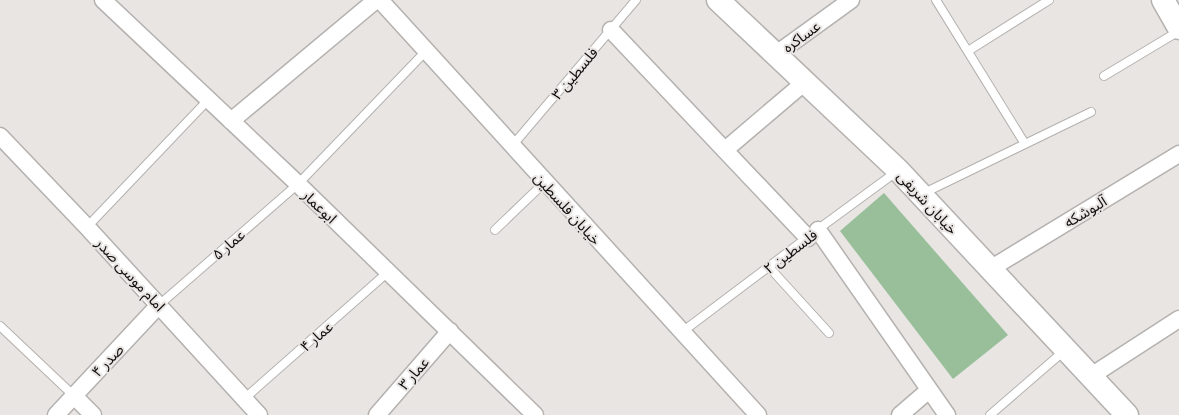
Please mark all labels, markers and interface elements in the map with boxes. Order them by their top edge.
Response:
street label: عساکره [779,16,824,57]
street label: فلسطین ۳ [547,43,602,103]
street label: خیابان شریفی [893,166,962,238]
street label: خیابان فلسطین [530,168,605,249]
street label: ابوعمار [298,185,341,227]
street label: آلبوشکه [1061,191,1111,232]
street label: عمار ۵ [208,225,249,264]
street label: فلسطین ۲ [760,225,821,278]
street label: امام موسی صدر [90,233,170,316]
street label: عمار ۴ [296,317,337,356]
street label: صدر ۴ [87,340,128,381]
street label: عمار ۳ [394,353,433,394]

